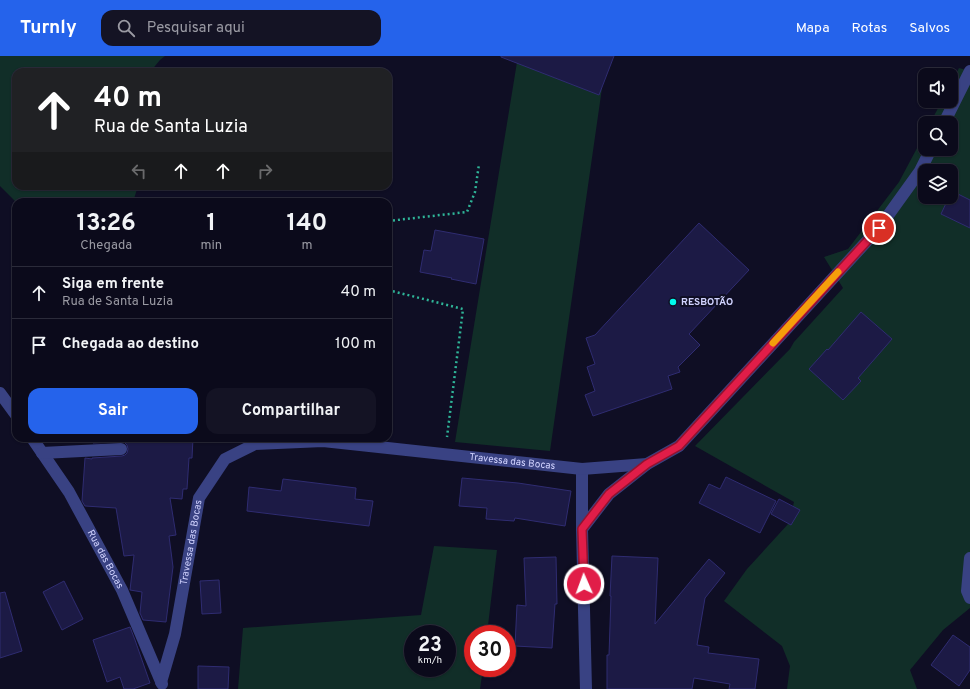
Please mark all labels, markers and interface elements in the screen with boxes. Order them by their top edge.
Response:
search box [101,10,381,46]
text: Turnly [20,16,77,40]
icon: search [115,17,137,39]
text: Pesquisar aqui [147,19,245,38]
text: Mapa [796,20,830,37]
text: Rotas [852,20,887,37]
text: Salvos [909,20,950,37]
map controls [918,68,958,204]
button: sound [918,68,958,108]
text: 40 m [94,81,162,117]
icon: ahead [28,84,80,136]
text: Rua de Santa Luzia [94,116,248,139]
button: search [918,116,958,156]
icon: left [128,160,150,182]
icon: ahead [170,160,192,182]
icon: ahead [212,160,234,182]
icon: right [254,160,276,182]
button: layers [918,164,958,204]
text: 13:26 [77,209,136,239]
text: 1 [206,209,216,239]
text: 140 [287,209,327,239]
pin [862,211,896,245]
icon: arrive [868,217,890,239]
text: Chegada [80,238,132,254]
text: min [200,238,222,254]
text: m [301,238,313,254]
text: Siga em frente [62,275,164,294]
icon: ahead [28,282,50,304]
text: 40 m [341,283,376,302]
text: Rua de Santa Luzia [62,294,173,310]
place label: RESBOTÃO [681,296,733,309]
marker: RESBOTÃO [668,297,678,307]
icon: arrive [28,334,50,356]
text: Chegada ao destino [62,335,199,354]
text: 100 m [335,335,376,354]
button: Sair [28,388,198,434]
button: Compartilhar [206,388,376,434]
street label: Travessa das Bocas [469,450,556,473]
street label: Travessa das Bocas [177,498,205,586]
street label: Rua das Bocas [84,528,127,591]
position arrow [563,563,605,605]
speed limit sign: 30 [464,625,516,677]
text: 23 [418,633,442,659]
text: km/h [418,654,442,667]

